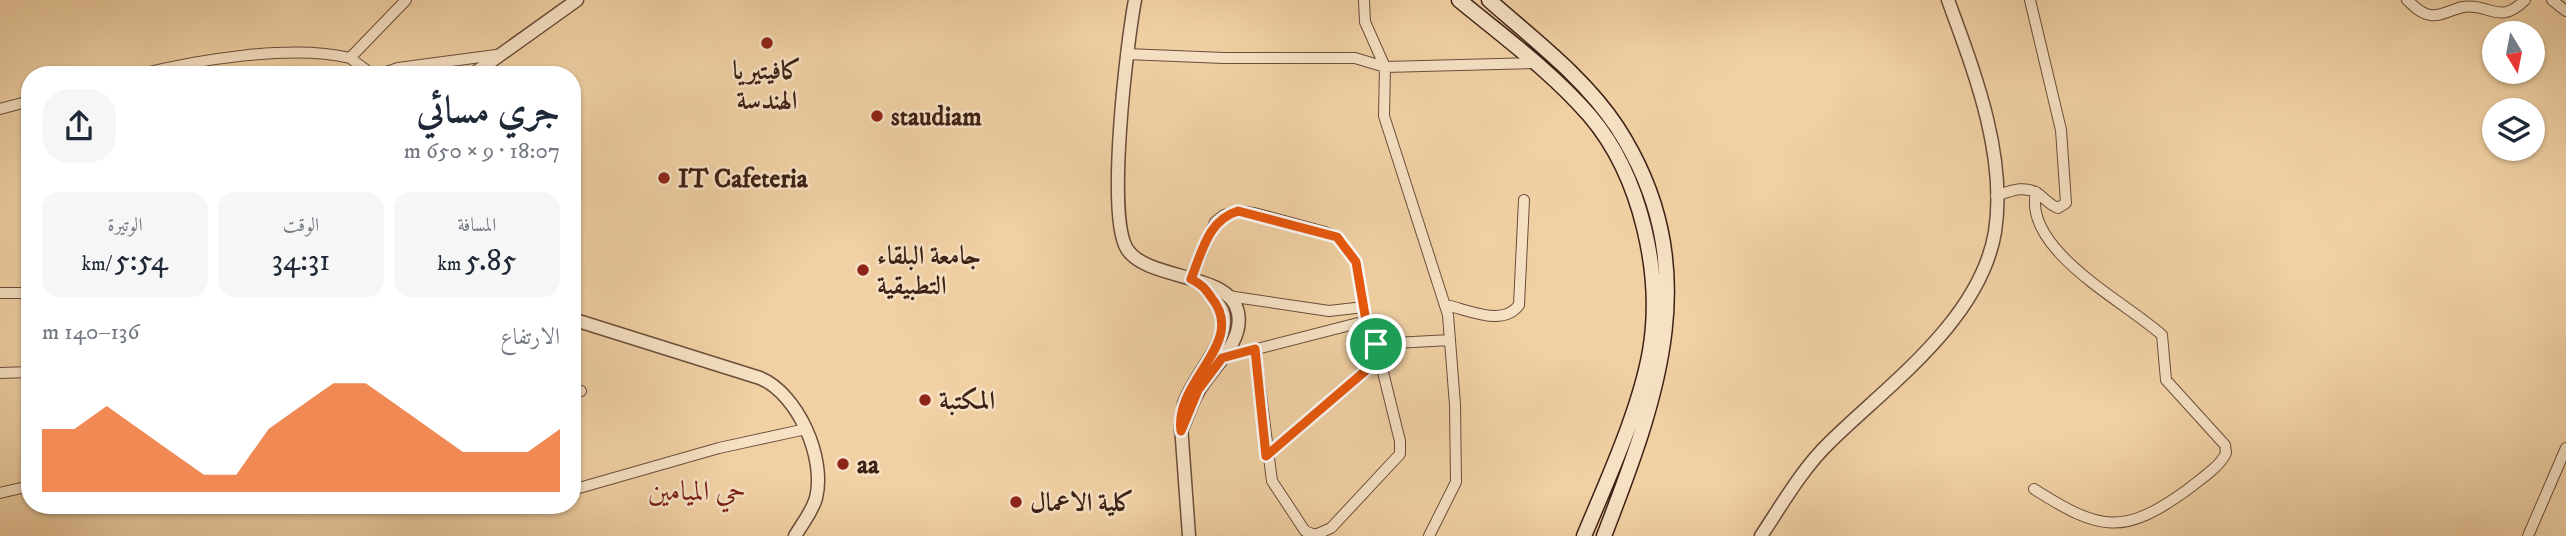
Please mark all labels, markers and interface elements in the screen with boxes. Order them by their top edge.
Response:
north arrow [2482,21,2544,84]
map controls [2482,21,2545,161]
marker: كافيتيريا الهندسة [759,35,775,51]
place label: كافيتيريا الهندسة [733,55,801,118]
text: جري مسائي [416,87,560,135]
button: share [42,89,116,163]
button: layers [2482,98,2545,161]
place label: staudiam [891,101,982,134]
marker: staudiam [869,108,885,124]
text: 18:07 · 9 × 650 m [404,137,560,166]
place label: IT Cafeteria [678,163,809,196]
marker: IT Cafeteria [656,170,672,186]
text: الوتيرة [107,214,143,237]
text: الوقت [283,214,319,237]
text: المسافة [458,214,496,237]
place label: جامعة البلقاء التطبيقية [877,240,981,303]
text: 5:54 [115,243,168,280]
text: 34:31 [272,243,330,280]
text: 5.85 [465,243,516,280]
text: /km [82,253,115,276]
text: km [438,253,465,276]
marker: جامعة البلقاء التطبيقية [855,262,871,278]
pin [1346,314,1406,374]
text: 136–140 m [42,318,139,347]
text: الارتفاع [500,323,560,352]
icon: arrive [1357,325,1395,363]
place label: المكتبة [939,385,995,418]
marker: المكتبة [917,392,933,408]
place label: aa [857,449,880,482]
marker: aa [835,456,851,472]
district label: حي الميامين [648,474,746,513]
place label: كلية الاعمال [1030,487,1134,520]
marker: كلية الاعمال [1008,494,1024,510]

